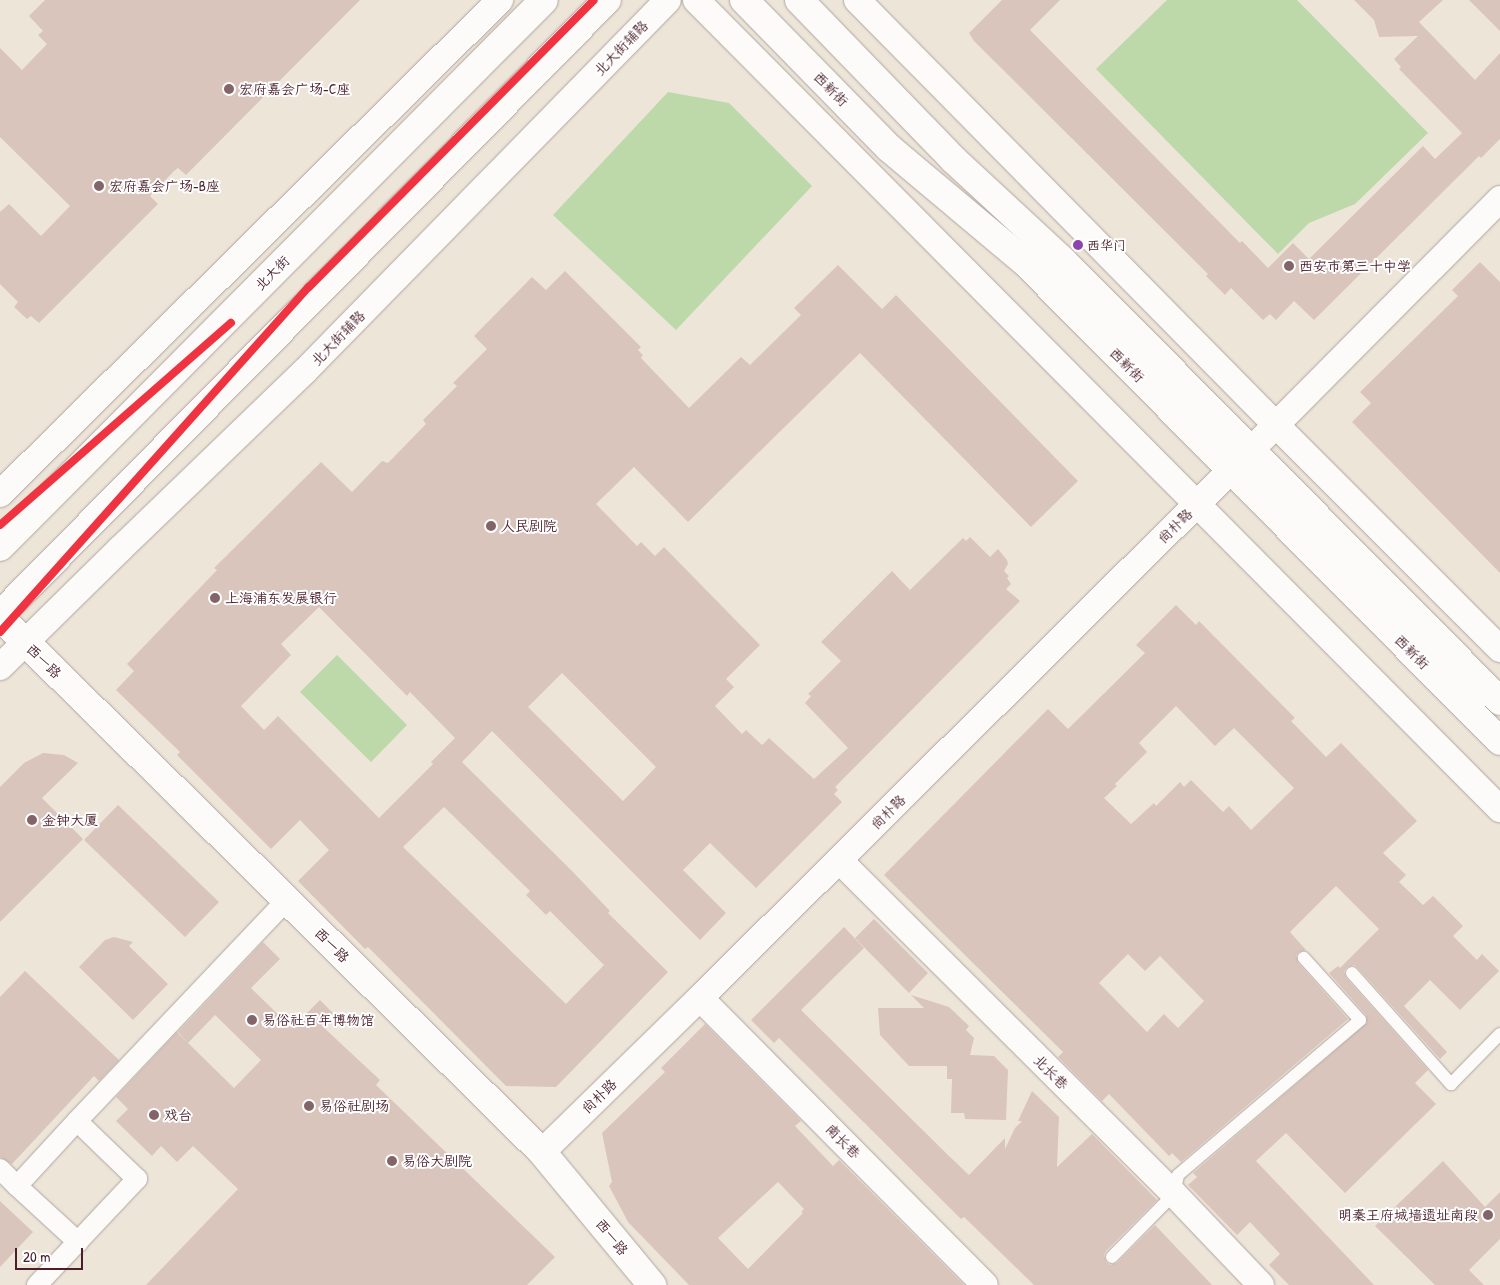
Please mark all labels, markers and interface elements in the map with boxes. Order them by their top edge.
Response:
street label: 北大街辅路 [591,17,651,79]
street label: 西新街 [810,68,852,110]
place label: 宏府嘉会广场-C座 [239,81,350,97]
marker: 宏府嘉会广场-C座 [223,83,235,95]
place label: 宏府嘉会广场-B座 [109,178,220,194]
marker: 宏府嘉会广场-B座 [93,180,105,192]
place label: 西华门 [1087,237,1126,253]
marker: 西华门 [1073,240,1083,250]
street label: 北大街 [251,252,293,294]
place label: 西安市第三十中学 [1299,258,1411,274]
marker: 西安市第三十中学 [1283,260,1295,272]
street label: 北大街辅路 [308,307,368,369]
street label: 西新街 [1106,344,1148,386]
street label: 尚朴路 [1154,505,1196,547]
place label: 人民剧院 [501,518,557,534]
marker: 人民剧院 [485,520,497,532]
place label: 上海浦东发展银行 [225,590,337,606]
marker: 上海浦东发展银行 [209,592,221,604]
street label: 西新街 [1391,631,1433,673]
street label: 西一路 [23,640,65,682]
street label: 尚朴路 [867,791,909,833]
place label: 金钟大厦 [42,812,98,828]
marker: 金钟大厦 [26,814,38,826]
street label: 西一路 [311,924,353,966]
place label: 易俗社百年博物馆 [262,1012,374,1028]
marker: 易俗社百年博物馆 [246,1014,258,1026]
street label: 北长巷 [1030,1051,1072,1093]
street label: 尚朴路 [578,1075,620,1117]
place label: 易俗社剧场 [319,1098,389,1114]
marker: 易俗社剧场 [303,1100,315,1112]
place label: 戏台 [164,1107,192,1123]
marker: 戏台 [148,1109,160,1121]
street label: 南长巷 [822,1120,864,1162]
place label: 易俗大剧院 [402,1153,472,1169]
marker: 易俗大剧院 [386,1155,398,1167]
place label: 明秦王府城墙遗址南段 [1338,1207,1478,1223]
marker: 明秦王府城墙遗址南段 [1482,1209,1494,1221]
street label: 西一路 [592,1215,632,1259]
scale bar [18,1238,85,1270]
text: 20 m [23,1246,50,1267]

